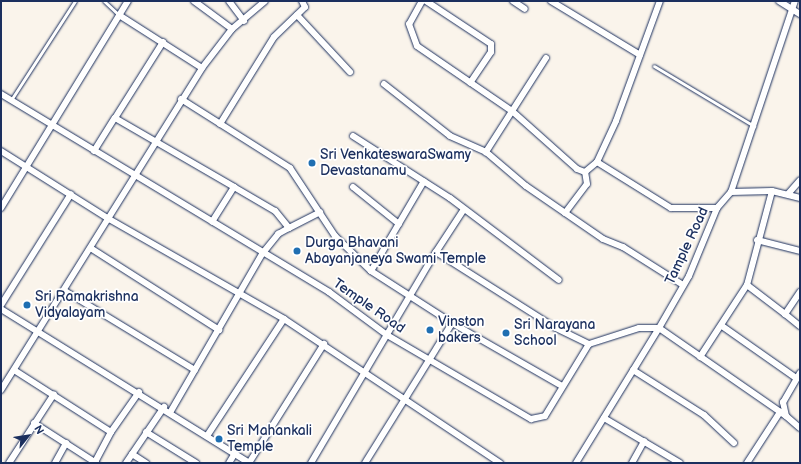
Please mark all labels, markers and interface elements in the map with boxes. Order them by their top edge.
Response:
place label: Sri VenkateswaraSwamy Devastanamu [320,147,471,180]
marker: Sri VenkateswaraSwamy Devastanamu [307,158,317,168]
street label: Tample Road [662,205,712,287]
place label: Durga Bhavani Abayanjaneya Swami Temple [305,235,487,268]
marker: Durga Bhavani Abayanjaneya Swami Temple [292,246,302,256]
street label: Temple Road [330,275,408,337]
place label: Sri Ramakrishna Vidyalayam [35,289,139,322]
marker: Sri Ramakrishna Vidyalayam [22,300,32,310]
place label: Vinston bakers [438,314,484,346]
place label: Sri Narayana School [514,317,595,350]
marker: Vinston bakers [425,325,435,335]
marker: Sri Narayana School [501,328,511,338]
north arrow [8,416,48,456]
text: N [31,423,47,437]
place label: Sri Mahankali Temple [227,423,312,456]
marker: Sri Mahankali Temple [214,434,224,444]

